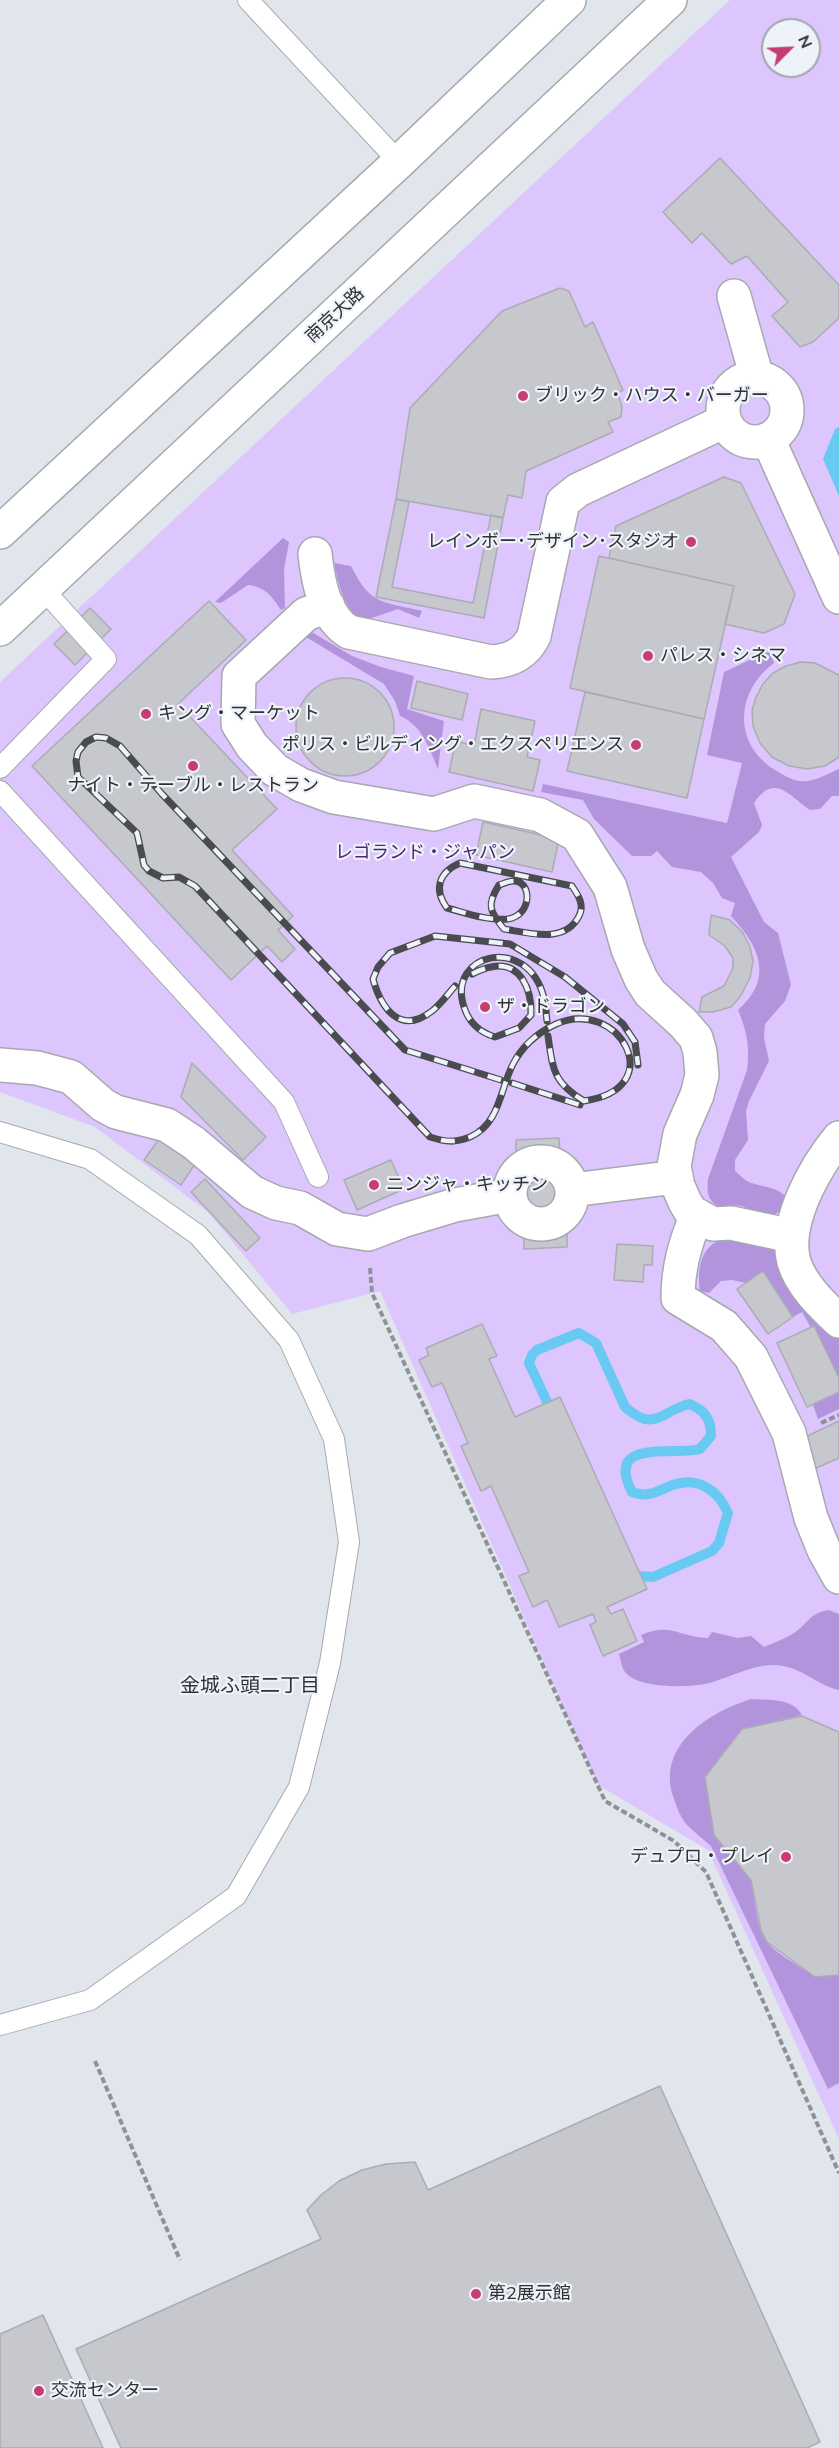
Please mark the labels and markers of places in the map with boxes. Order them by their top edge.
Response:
place label: ブリック・ハウス・バーガー [535,385,769,407]
marker: ブリック・ハウス・バーガー [516,389,530,403]
place label: レインボー･デザイン･スタジオ [427,531,679,553]
marker: レインボー･デザイン･スタジオ [684,535,698,549]
place label: パレス・シネマ [660,645,786,667]
marker: パレス・シネマ [641,649,655,663]
place label: キング・マーケット [158,703,320,725]
marker: キング・マーケット [139,707,153,721]
place label: ポリス・ビルディング・エクスペリエンス [282,734,624,756]
marker: ポリス・ビルディング・エクスペリエンス [629,738,643,752]
marker: ナイト・テーブル・レストラン [186,759,200,773]
place label: ナイト・テーブル・レストラン [67,775,319,797]
place label: ザ・ドラゴン [497,996,605,1018]
marker: ザ・ドラゴン [478,1000,492,1014]
place label: ニンジャ・キッチン [386,1174,548,1196]
marker: ニンジャ・キッチン [367,1178,381,1192]
place label: デュプロ・プレイ [630,1846,774,1868]
marker: デュプロ・プレイ [779,1850,793,1864]
place label: 第2展示館 [488,2283,571,2305]
marker: 第2展示館 [469,2287,483,2301]
place label: 交流センター [51,2380,159,2402]
marker: 交流センター [32,2384,46,2398]

